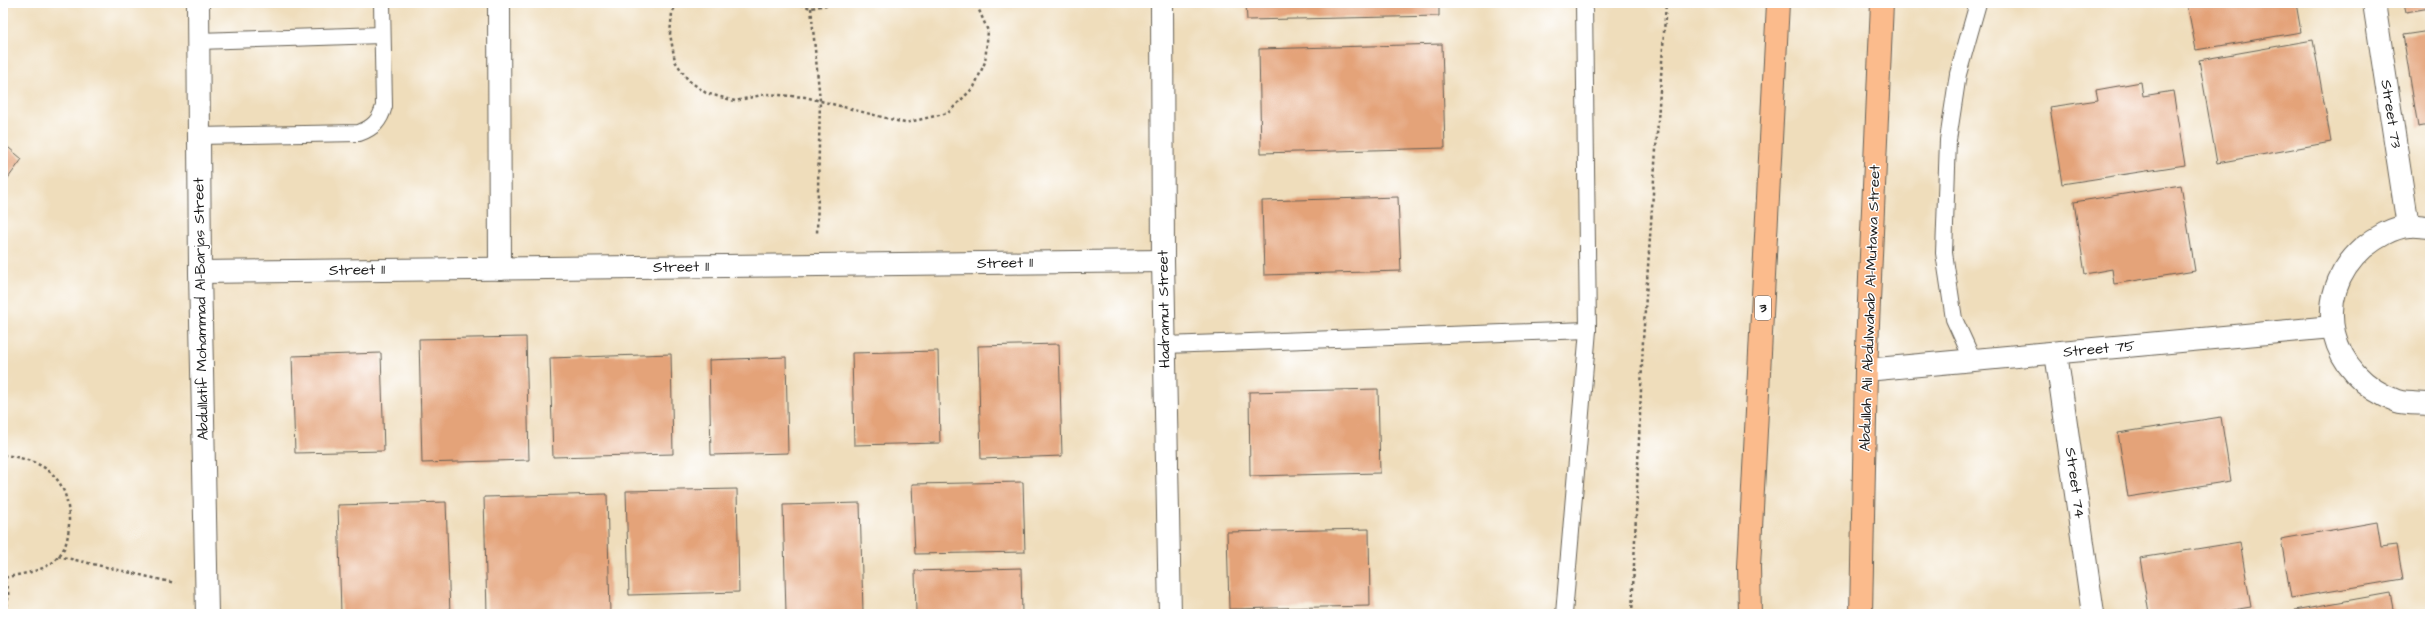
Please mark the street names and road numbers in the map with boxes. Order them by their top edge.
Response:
street label: Street 73 [2375,78,2407,150]
street label: Abdullah Ali Abdulwahab Al-Mutawa Street [1855,164,1885,452]
street label: Abdullatif Mohammad Al-Barjas Street [188,177,214,441]
street label: Hadramut Street [1152,250,1176,368]
street label: Street 11 [977,252,1033,274]
street label: Street 11 [653,256,709,278]
street label: Street 11 [329,259,385,281]
road number: 3 [1755,296,1771,320]
street label: Street 75 [2062,335,2136,363]
street label: Street 74 [2060,446,2090,520]

